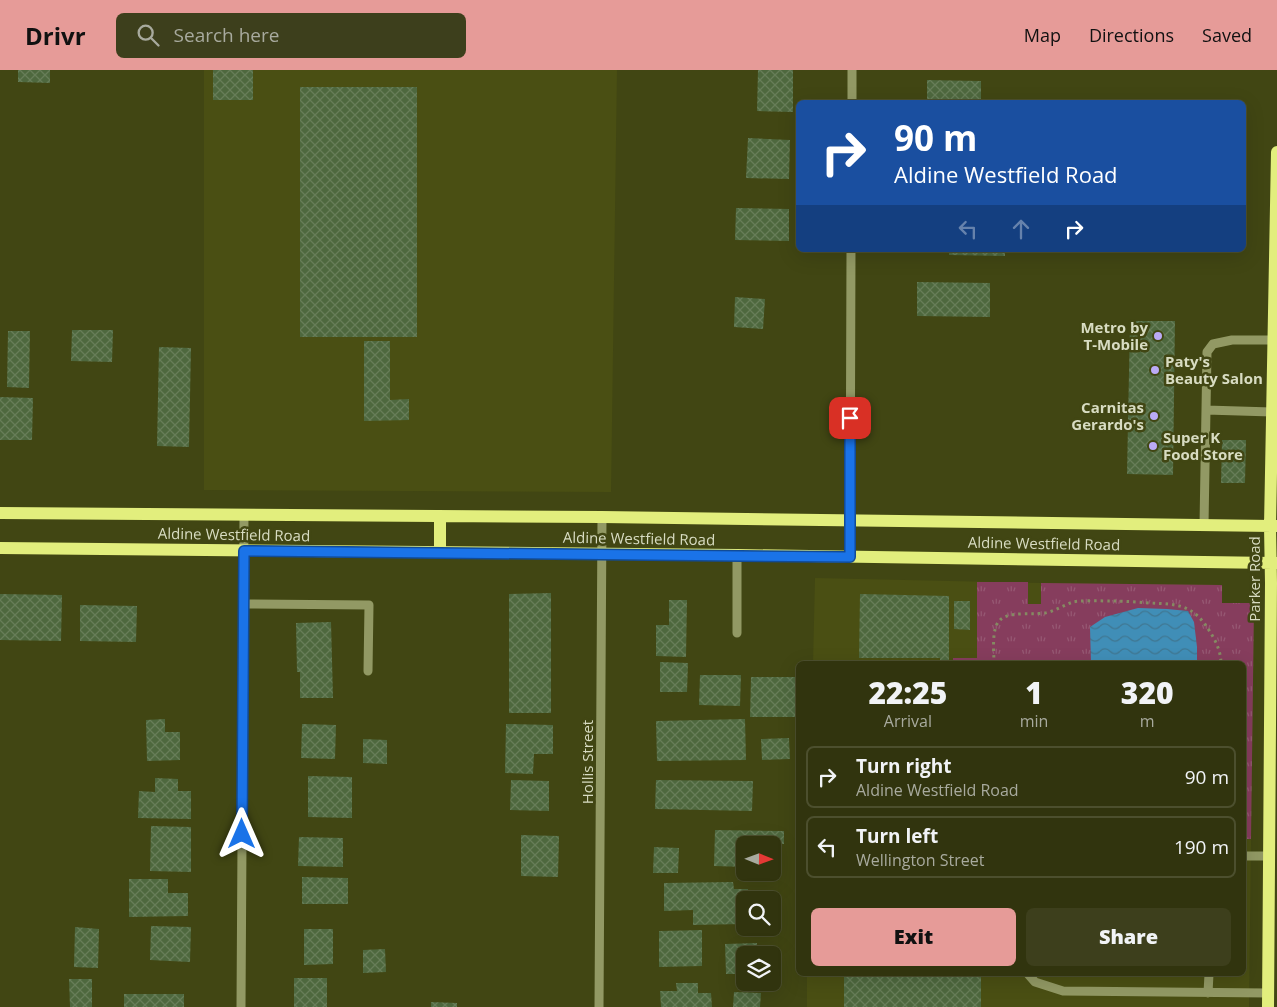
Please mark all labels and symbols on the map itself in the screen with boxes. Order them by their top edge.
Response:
place label: Metro by T-Mobile [1080,317,1148,354]
marker: Metro by T-Mobile [1152,330,1164,342]
place label: Paty's Beauty Salon [1165,351,1263,388]
marker: Paty's Beauty Salon [1149,364,1161,376]
pin [829,397,871,439]
place label: Carnitas Gerardo's [1071,397,1144,434]
marker: Carnitas Gerardo's [1148,410,1160,422]
place label: Super K Food Store [1163,427,1243,464]
marker: Super K Food Store [1147,440,1159,452]
street label: Aldine Westfield Road [158,523,310,545]
street label: Aldine Westfield Road [563,527,715,549]
street label: Aldine Westfield Road [968,532,1120,554]
street label: Parker Road [1244,536,1264,622]
street label: Hollis Street [577,720,597,804]
position arrow [215,807,267,859]
north arrow [736,836,781,881]

